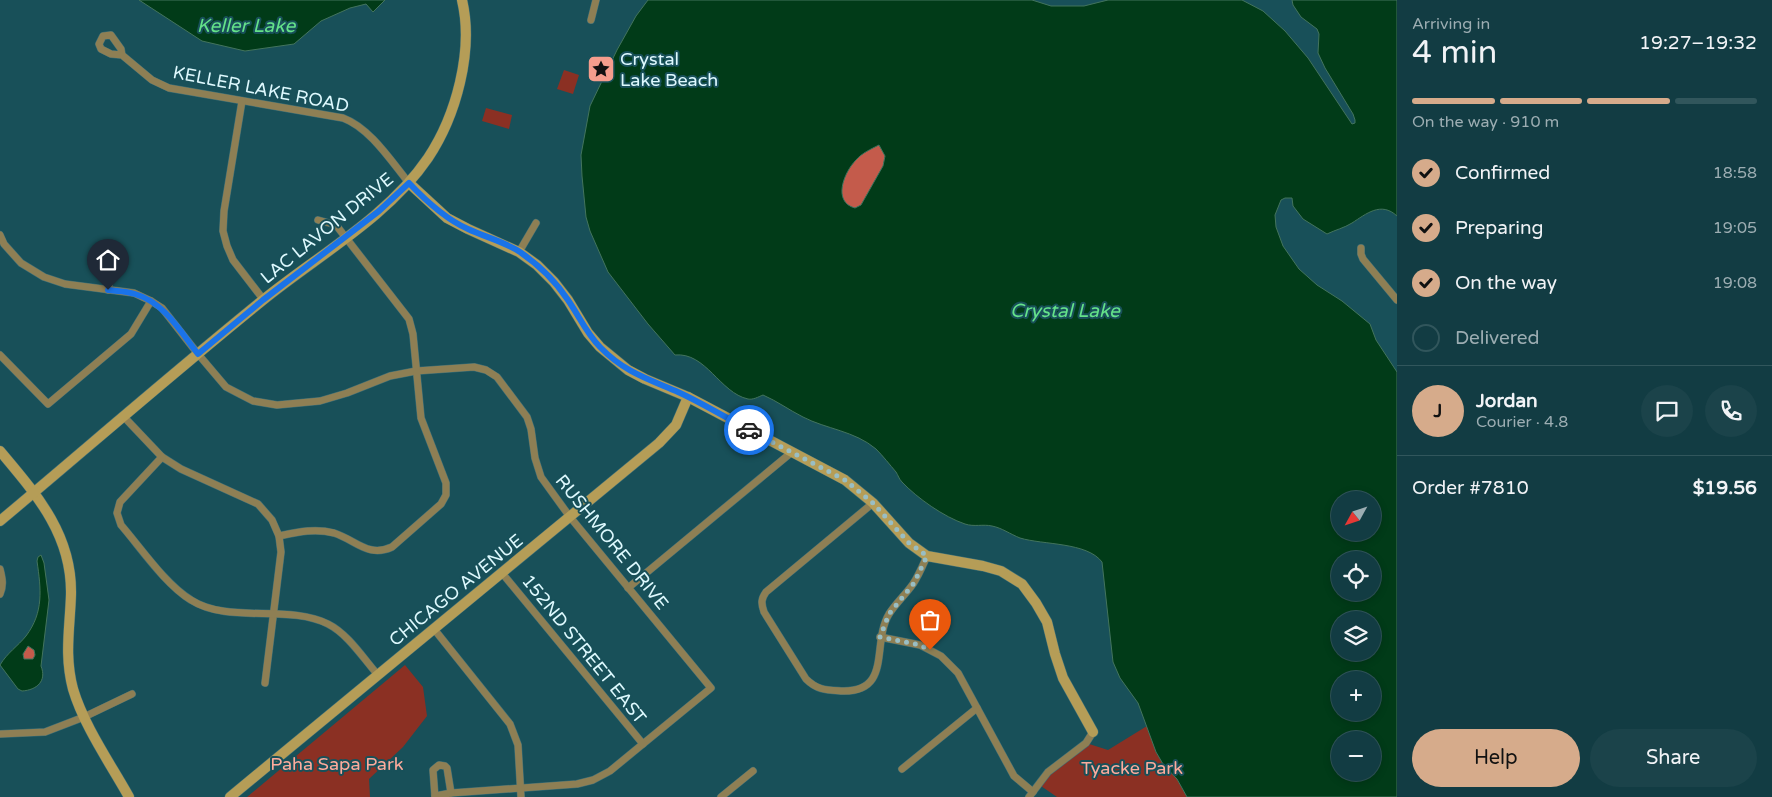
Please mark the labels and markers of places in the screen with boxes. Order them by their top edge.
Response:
place label: Crystal Lake Beach [620,48,718,91]
place icon: Crystal Lake Beach [586,54,616,84]
pin [87,239,129,290]
pin [909,599,951,650]

